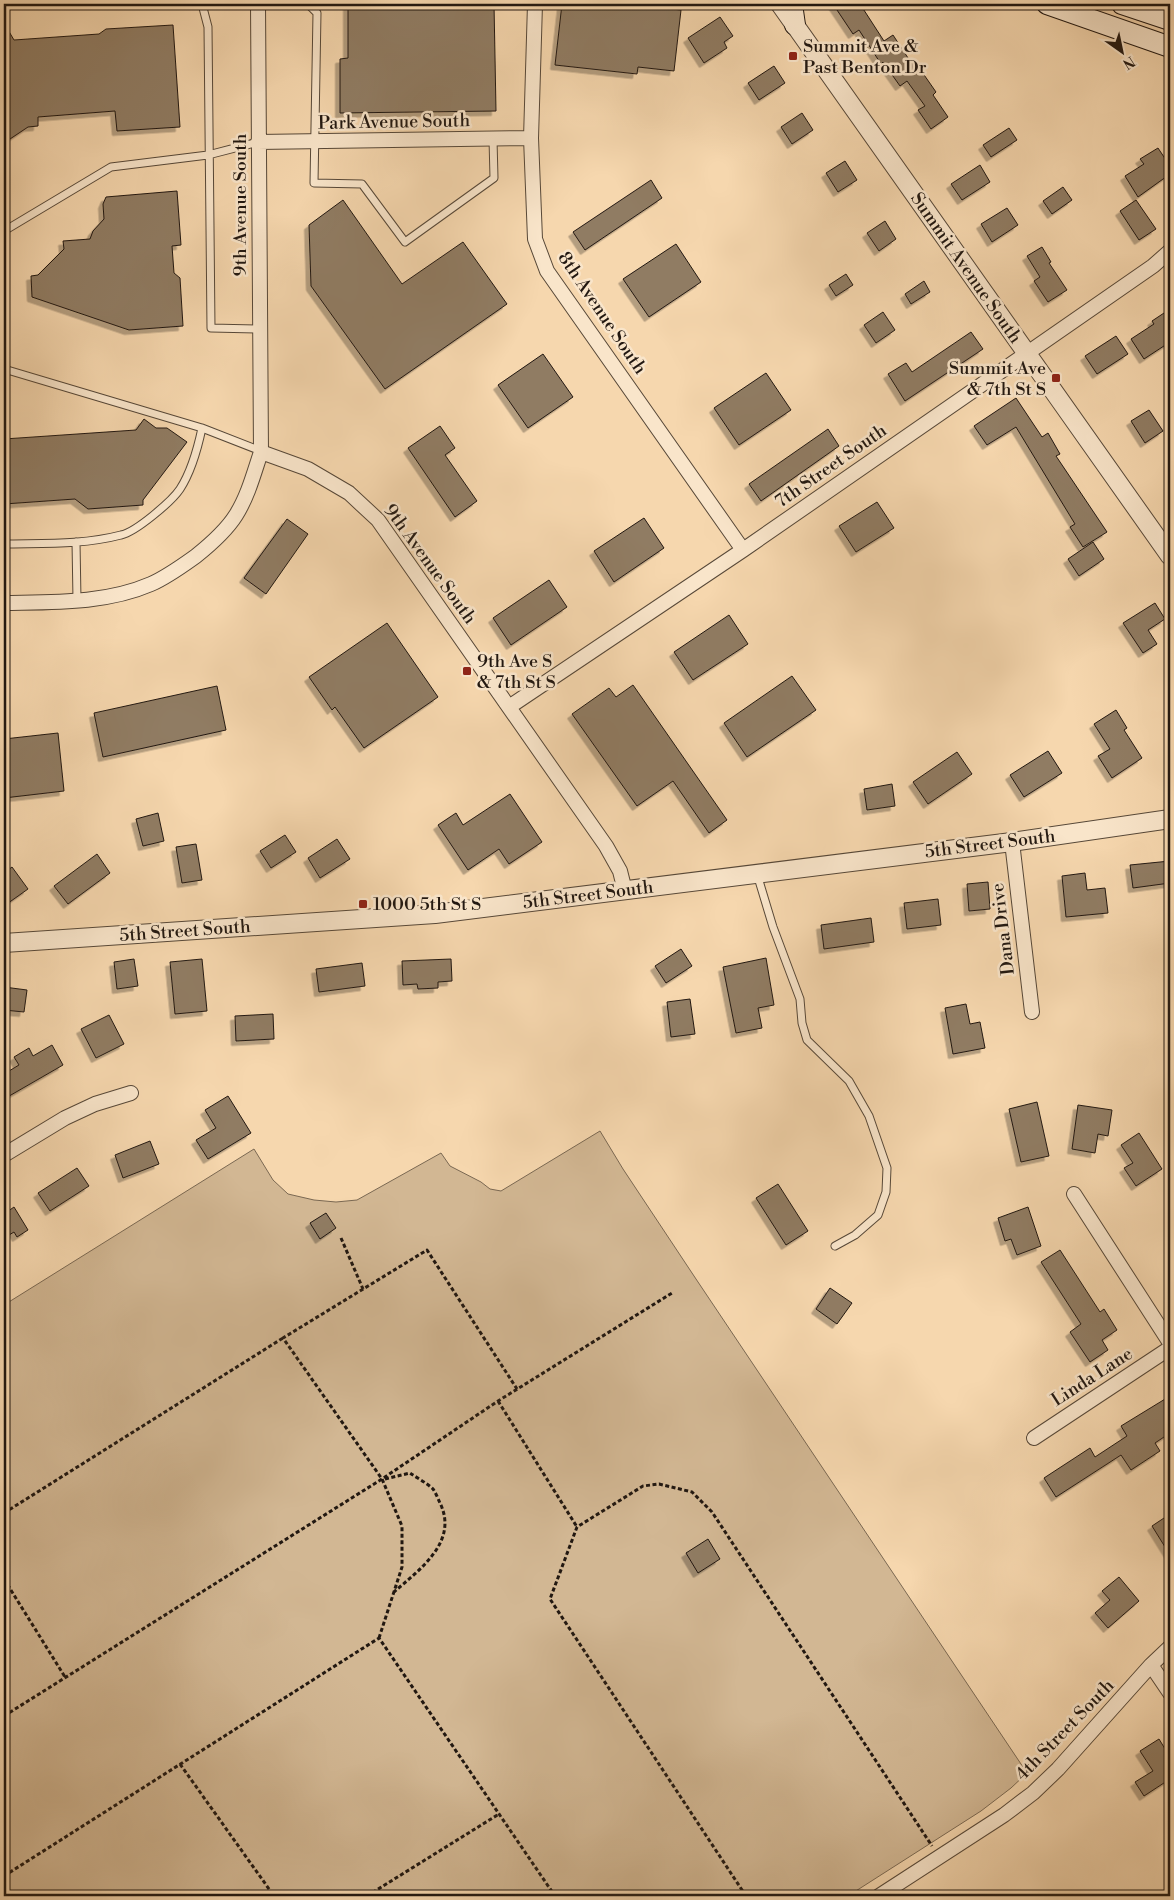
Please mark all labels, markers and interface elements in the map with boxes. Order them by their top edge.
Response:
north arrow [1096,28,1146,78]
place label: Summit Ave & Past Benton Dr [803,35,927,79]
marker: Summit Ave & Past Benton Dr [787,50,799,62]
text: N [1119,51,1138,73]
street label: Park Avenue South [318,109,471,135]
street label: 9th Avenue South [229,133,252,277]
street label: Summit Avenue South [905,188,1027,348]
street label: 8th Avenue South [552,247,652,379]
place label: Summit Ave & 7th St S [949,357,1046,401]
marker: Summit Ave & 7th St S [1050,372,1062,384]
street label: 7th Street South [771,419,891,513]
street label: 9th Avenue South [379,499,481,629]
place label: 9th Ave S & 7th St S [477,650,556,694]
marker: 9th Ave S & 7th St S [461,665,473,677]
street label: 5th Street South [923,825,1057,863]
street label: 5th Street South [521,876,655,914]
street label: Dana Drive [986,882,1020,976]
place label: 1000 5th St S [373,893,481,916]
marker: 1000 5th St S [357,898,369,910]
street label: 5th Street South [119,915,252,947]
street label: Linda Lane [1047,1342,1137,1412]
street label: 4th Street South [1011,1674,1119,1786]

